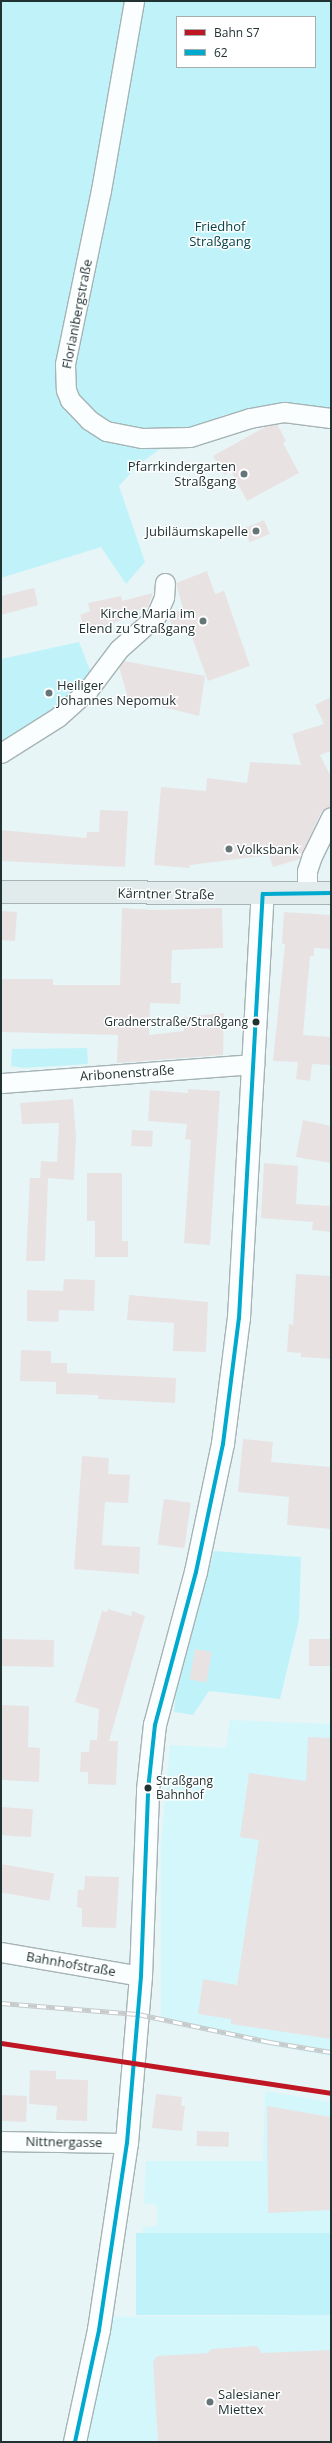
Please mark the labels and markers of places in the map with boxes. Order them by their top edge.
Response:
place label: Pfarrkindergarten Straßgang [128,459,236,490]
marker: Pfarrkindergarten Straßgang [239,469,249,479]
place label: Jubiläumskapelle [145,523,248,539]
marker: Jubiläumskapelle [251,526,261,536]
place label: Kirche Maria im Elend zu Straßgang [79,606,195,637]
marker: Kirche Maria im Elend zu Straßgang [198,616,208,626]
place label: Heiliger Johannes Nepomuk [57,678,176,709]
marker: Heiliger Johannes Nepomuk [44,688,54,698]
place label: Volksbank [237,841,299,857]
marker: Volksbank [224,844,234,854]
place label: Gradnerstraße/Straßgang [104,1015,248,1029]
marker: Gradnerstraße/Straßgang [251,1017,261,1027]
place label: Straßgang Bahnhof [156,1774,213,1802]
marker: Straßgang Bahnhof [143,1783,153,1793]
place label: Salesianer Miettex [218,2387,280,2418]
marker: Salesianer Miettex [205,2397,215,2407]

